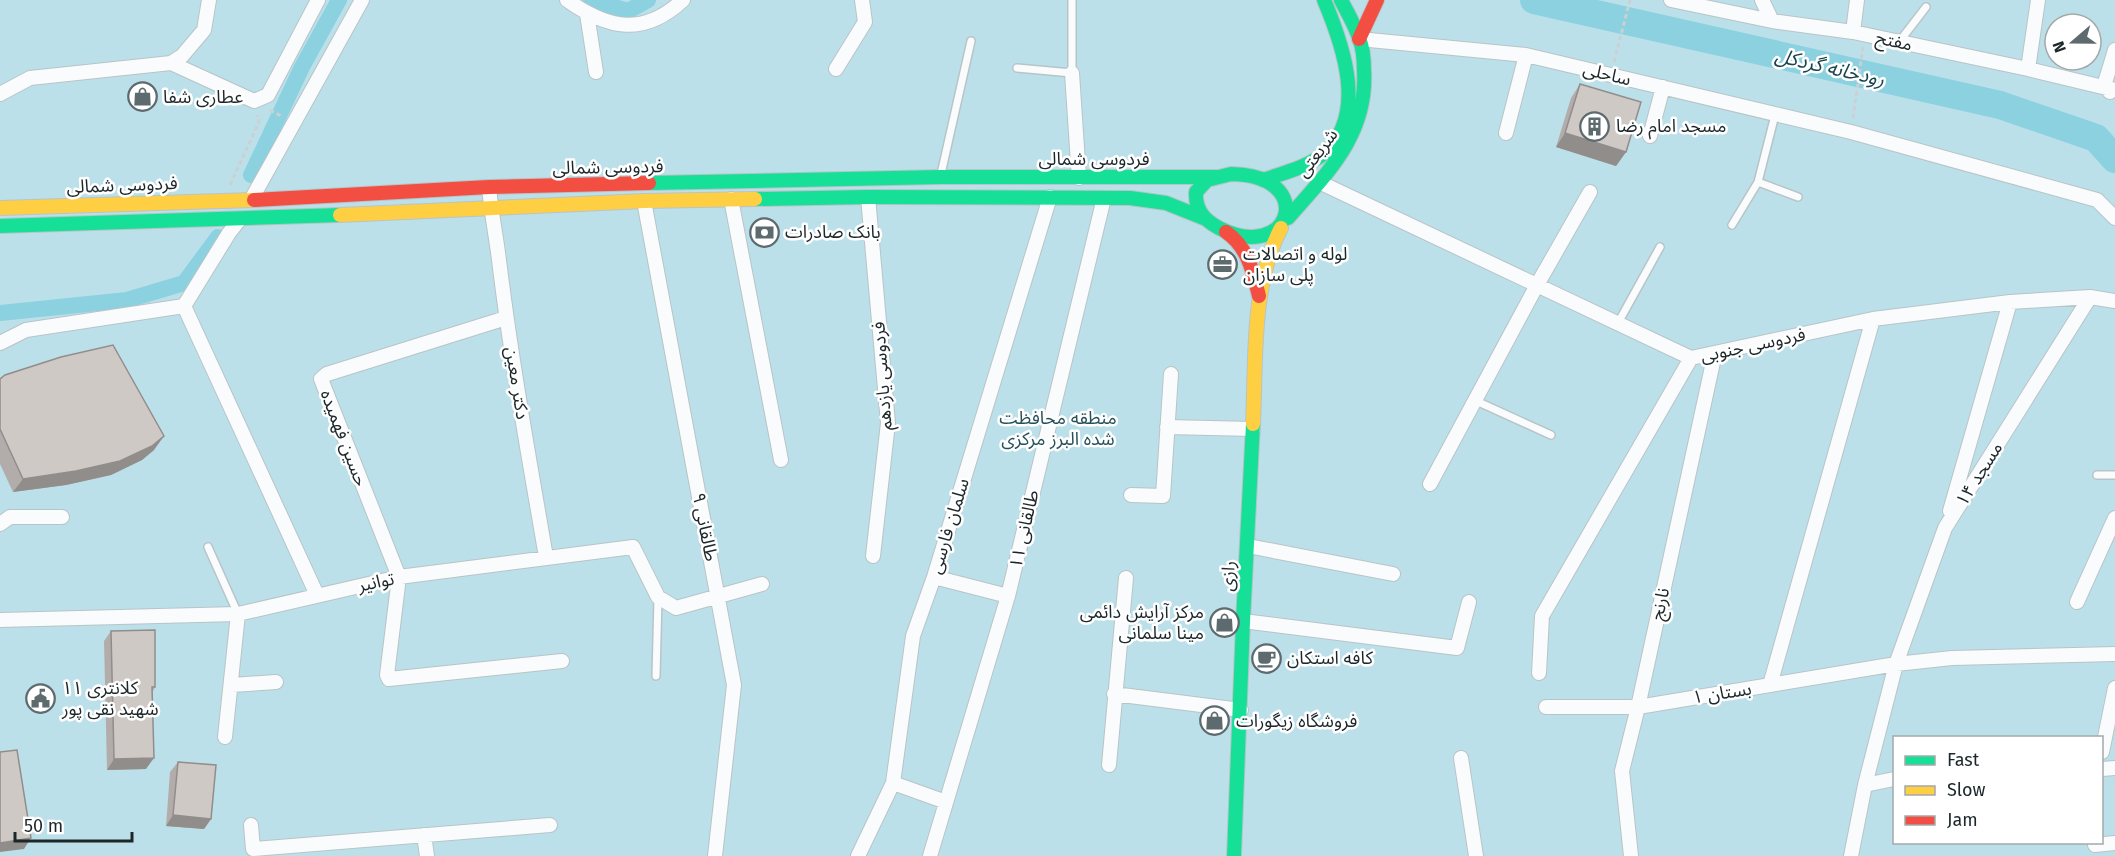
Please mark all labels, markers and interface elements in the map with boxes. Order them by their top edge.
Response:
north arrow [2043,12,2103,72]
street label: مفتح [1873,26,1914,58]
text: N [2049,39,2070,55]
water label: رودخانه گردکل [1773,43,1887,91]
street label: ساحلی [1581,57,1633,91]
shop icon: عطاری شفا [126,81,158,113]
place label: عطاری شفا [163,86,243,108]
building icon: مسجد امام رضا [1579,110,1611,142]
place label: مسجد امام رضا [1616,115,1727,140]
street label: شریعتی [1292,124,1342,182]
street label: فردوسی شمالی [1038,148,1150,170]
street label: فردوسی شمالی [552,155,664,179]
street label: فردوسی شمالی [66,172,178,198]
bank icon: بانک صادرات [748,216,780,248]
place label: بانک صادرات [785,221,881,243]
place label: لوله و اتصالات پلی سازان [1243,243,1348,286]
office icon: لوله و اتصالات پلی سازان [1206,248,1238,280]
street label: فردوسی یازدهم [867,321,899,431]
street label: فردوسی جنوبی [1698,323,1808,367]
street label: دکتر معین [500,345,534,421]
street label: حسین فهمیده [316,387,372,489]
park label: منطقه محافظت شده البرز مرکزی [999,407,1117,450]
street label: مسجد ۱۴ [1951,438,2007,510]
street label: سلمان فارسی [924,475,974,577]
street label: طالقانی ۱۱ [1004,488,1044,570]
street label: طالقانی ۹ [688,491,722,563]
street label: رازی [1216,560,1240,592]
street label: توانیر [355,567,396,597]
street label: نارنج [1646,586,1676,623]
place label: مرکز آرایش دائمی مینا سلمانی [1080,601,1204,644]
shop icon: مرکز آرایش دائمی مینا سلمانی [1209,606,1241,638]
cafe icon: کافه استکان [1250,642,1282,674]
place label: کافه استکان [1287,647,1374,669]
place label: کلانتری ۱۱ شهید نقی پور [61,677,159,720]
street label: بستان ۱ [1691,677,1753,709]
public building icon: کلانتری ۱۱ شهید نقی پور [25,682,57,714]
shop icon: فروشگاه زیگورات [1199,705,1231,737]
place label: فروشگاه زیگورات [1236,710,1357,732]
legend [1893,736,2103,844]
text: Fast [1947,749,1980,771]
text: Slow [1947,779,1986,801]
scale bar [15,805,132,843]
text: Jam [1947,809,1978,831]
text: 50 m [24,815,63,837]

